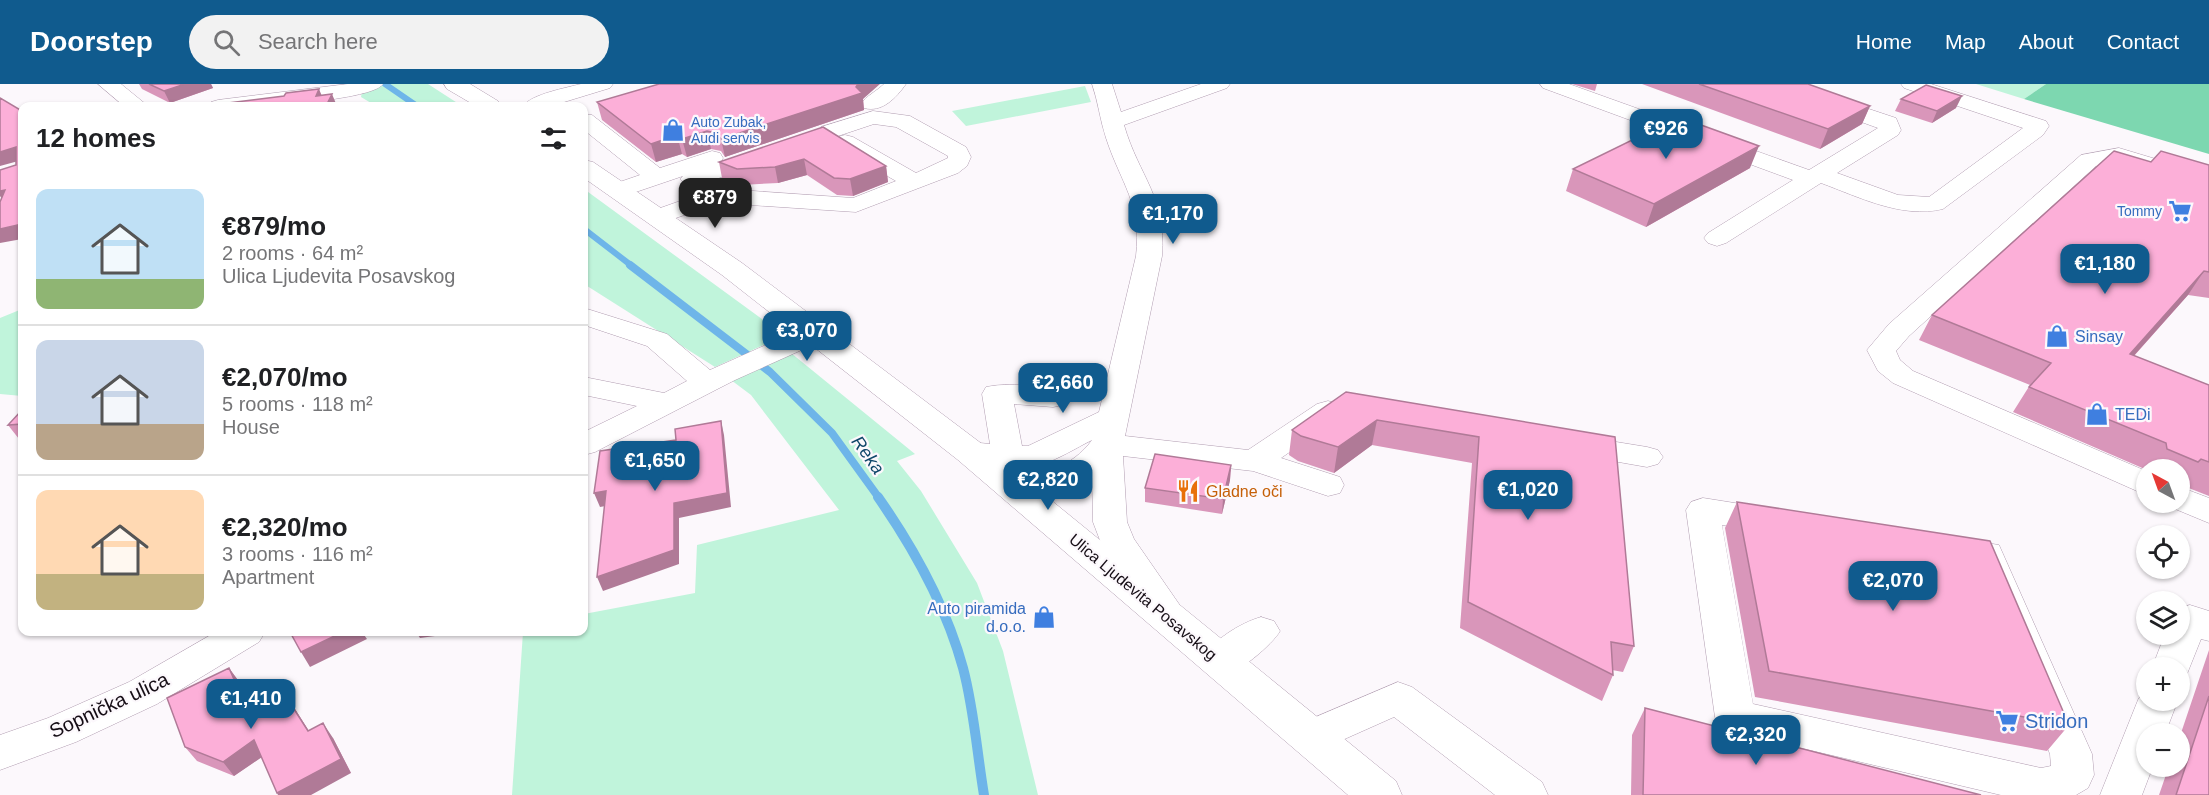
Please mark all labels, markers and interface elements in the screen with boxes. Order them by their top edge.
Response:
search box [189,15,609,69]
text: Doorstep [30,26,153,57]
icon: search [210,26,243,59]
text: Search here [258,29,378,54]
text: Home [1856,30,1912,53]
text: Map [1945,30,1986,53]
text: About [2019,30,2074,53]
text: Contact [2107,30,2179,53]
pin: €926 [1630,109,1702,160]
place label: Auto Zubak, Audi servis [691,114,767,146]
shop icon: Auto Zubak, Audi servis [660,117,686,143]
text: €926 [1644,117,1688,139]
icon: filters [537,122,570,155]
text: 12 homes [36,123,156,153]
pin: €879 [679,178,751,229]
text: €879 [693,186,737,208]
pin: €1,170 [1124,194,1222,245]
supermarket icon: Tommy [2167,198,2193,224]
text: €1,170 [1142,202,1204,224]
place label: Tommy [2117,203,2162,219]
text: €879/mo [222,211,326,241]
icon: home [84,213,156,285]
text: 2 rooms · 64 m² [222,242,363,264]
pin: €1,180 [2056,244,2154,295]
text: €1,180 [2074,252,2136,274]
text: Ulica Ljudevita Posavskog [222,265,455,287]
pin: €3,070 [758,311,856,362]
text: €3,070 [776,319,838,341]
shop icon: Sinsay [2044,323,2070,349]
place label: Sinsay [2075,328,2123,345]
text: €2,070/mo [222,362,348,392]
pin: €2,660 [1014,363,1112,414]
icon: home [84,364,156,436]
text: €2,660 [1032,371,1094,393]
text: 5 rooms · 118 m² [222,393,373,415]
shop icon: TEDi [2084,401,2110,427]
place label: TEDi [2115,406,2151,423]
text: House [222,416,280,438]
water label: Reka [848,432,888,478]
pin: €1,650 [606,441,704,492]
text: €1,650 [624,449,686,471]
north arrow [2136,459,2190,513]
map controls [2136,459,2190,777]
pin: €2,820 [999,460,1097,511]
text: €2,820 [1017,468,1079,490]
pin: €1,020 [1479,470,1577,521]
restaurant icon: Gladne oči [1175,478,1201,504]
text: €1,020 [1497,478,1559,500]
place label: Gladne oči [1206,483,1283,500]
text: €2,320/mo [222,512,348,542]
icon: home [84,514,156,586]
button: locate [2136,525,2190,579]
street label: Ulica Ljudevita Posavskog [1066,530,1220,664]
text: 3 rooms · 116 m² [222,543,373,565]
pin: €2,070 [1844,561,1942,612]
text: Apartment [222,566,314,588]
text: €2,070 [1862,569,1924,591]
button: layers [2136,591,2190,645]
place label: Auto piramida d.o.o. [927,600,1026,635]
shop icon: Auto piramida d.o.o. [1031,604,1057,630]
button: + [2136,657,2190,711]
street label: Sopnička ulica [46,667,173,742]
pin: €1,410 [202,679,300,730]
text: €1,410 [220,687,282,709]
supermarket icon: Stridon [1994,708,2020,734]
place label: Stridon [2025,710,2088,732]
pin: €2,320 [1707,715,1805,766]
text: €2,320 [1725,723,1787,745]
button: − [2136,723,2190,777]

